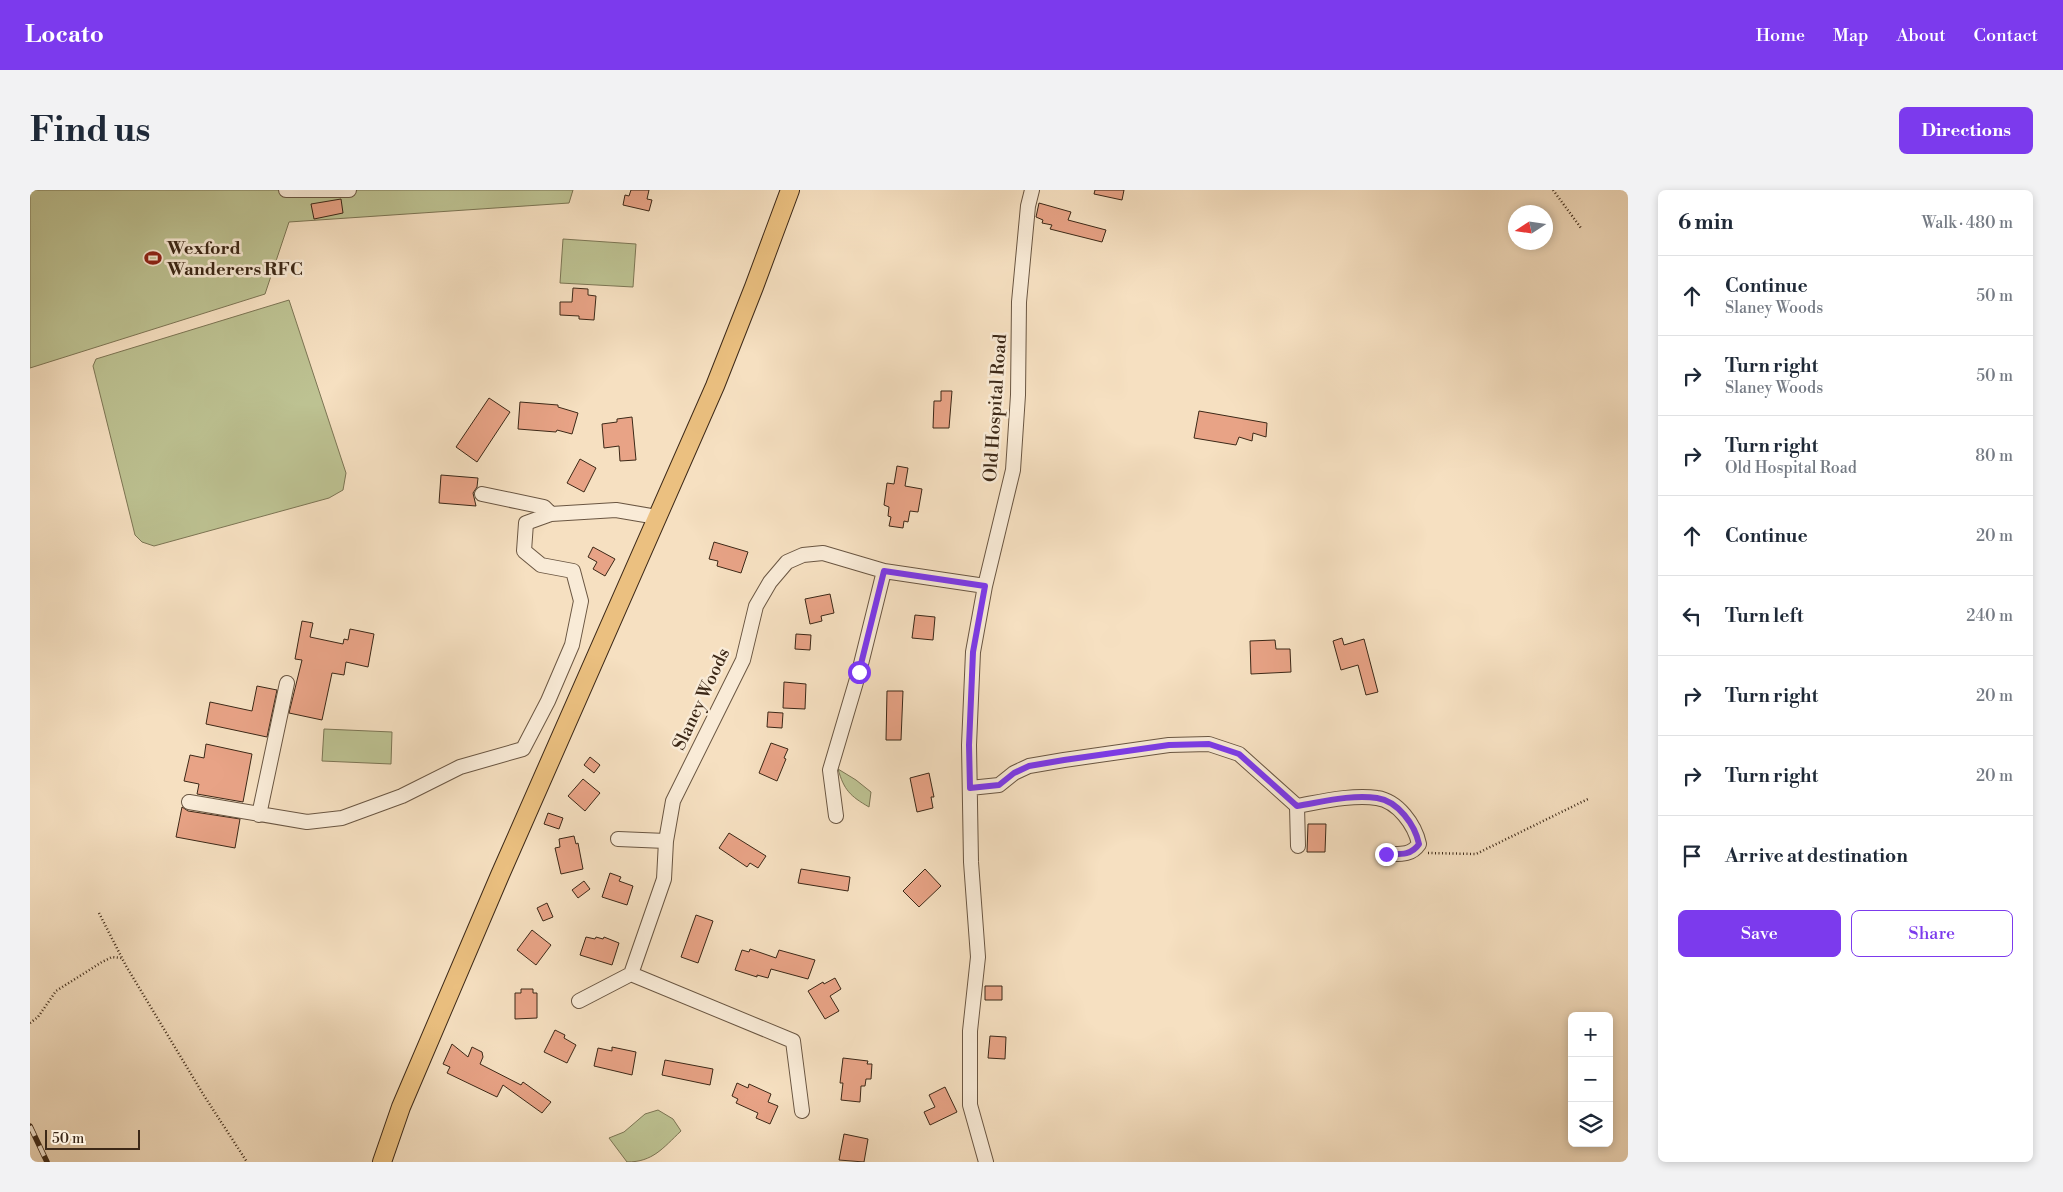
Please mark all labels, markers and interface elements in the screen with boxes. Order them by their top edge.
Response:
text: Locato [25,20,104,50]
text: Home [1756,24,1805,47]
text: Map [1833,24,1869,47]
text: About [1897,24,1946,47]
text: Contact [1974,24,2038,47]
button: Directions [1899,107,2033,154]
text: Find us [30,109,150,152]
north arrow [1508,205,1553,250]
text: 6 min [1678,210,1733,236]
text: Walk · 480 m [1922,213,2013,233]
place label: Wexford Wanderers RFC [166,237,303,281]
sports icon: Wexford Wanderers RFC [143,248,163,268]
text: Continue [1725,274,1808,298]
icon: ahead [1678,282,1706,310]
text: 50 m [1976,286,2013,306]
text: Slaney Woods [1725,298,1823,318]
street label: Old Hospital Road [979,332,1012,483]
text: Turn right [1725,354,1818,378]
icon: right [1678,362,1706,390]
text: 50 m [1976,366,2013,386]
text: Slaney Woods [1725,378,1823,398]
text: Turn right [1725,434,1818,458]
icon: right [1678,442,1706,470]
text: 80 m [1975,446,2013,466]
text: Old Hospital Road [1725,458,1857,478]
icon: ahead [1678,522,1706,550]
text: Continue [1725,524,1808,548]
text: 20 m [1976,526,2013,546]
icon: left [1678,602,1706,630]
text: Turn left [1725,604,1804,628]
text: 240 m [1966,606,2013,626]
street label: Slaney Woods [668,644,735,754]
route start [848,661,871,684]
icon: right [1678,682,1706,710]
text: Turn right [1725,684,1818,708]
text: 20 m [1976,686,2013,706]
icon: right [1678,762,1706,790]
text: Turn right [1725,764,1818,788]
text: 20 m [1976,766,2013,786]
icon: arrive [1678,842,1706,870]
route end [1375,843,1398,866]
text: Arrive at destination [1725,844,1908,868]
button: Save [1678,910,1841,957]
button: Share [1851,910,2013,957]
map controls [1568,1012,1613,1147]
button: + [1568,1012,1613,1057]
button: − [1568,1057,1613,1102]
button: layers [1568,1102,1613,1147]
scale bar [45,1127,140,1150]
text: 50 m [52,1130,84,1148]

